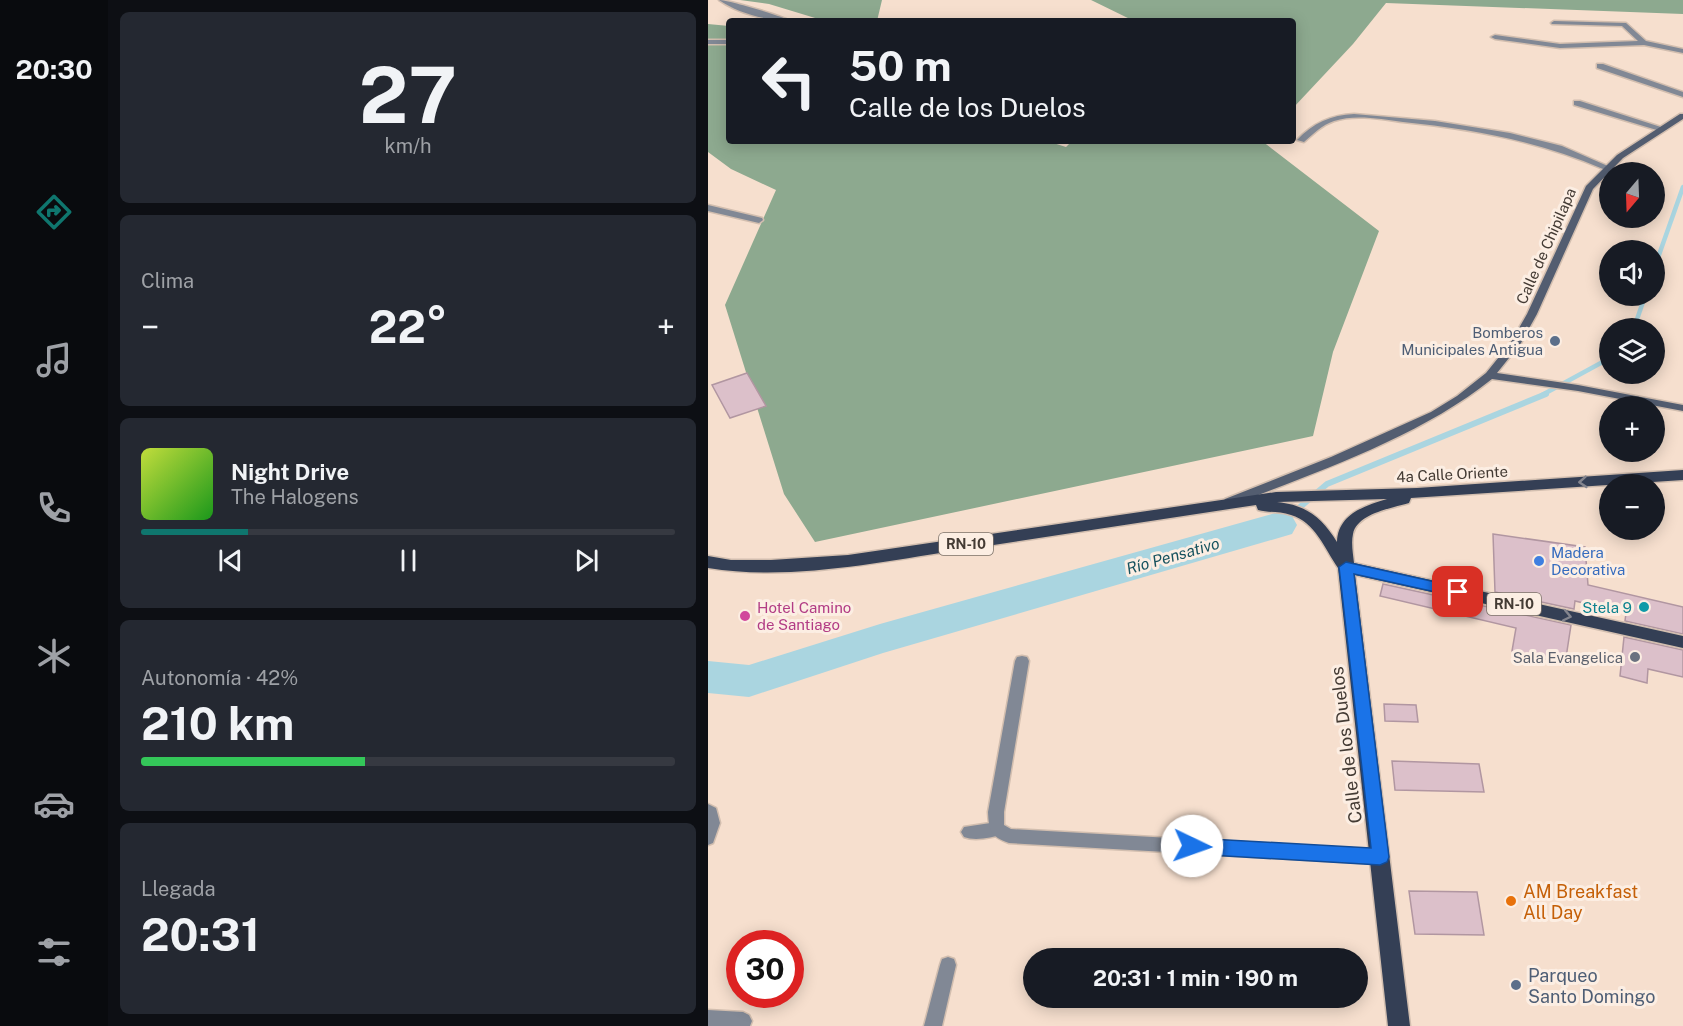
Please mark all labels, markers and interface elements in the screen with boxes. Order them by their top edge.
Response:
text: 50 m [849,41,952,90]
icon: left [750,42,828,120]
text: 27 [359,49,457,141]
text: 20:30 [15,53,93,85]
text: Calle de los Duelos [849,91,1086,123]
text: km/h [384,134,432,158]
north arrow [1599,162,1665,228]
map controls [1599,162,1665,540]
street label: Calle de Chipilapa [1513,185,1579,307]
icon: directions [33,191,75,233]
button: sound [1599,240,1665,306]
text: Clima [141,269,194,293]
text: 22° [369,300,447,353]
text: − [141,308,159,346]
text: + [657,308,675,346]
button: layers [1599,318,1665,384]
place label: Bomberos Municipales Antigua [1401,324,1543,358]
marker: Bomberos Municipales Antigua [1548,334,1562,348]
icon: music [33,339,75,381]
button: + [1599,396,1665,462]
text: Night Drive [231,459,349,485]
street label: 4a Calle Oriente [1396,463,1508,485]
button: − [1599,474,1665,540]
one-way arrow [1578,476,1587,489]
text: The Halogens [231,485,359,509]
icon: phone [33,487,75,529]
road number: RN-10 [939,533,993,555]
water label: Río Pensativo [1124,534,1222,578]
icon: previous [214,544,247,577]
icon: pause [392,544,425,577]
icon: next [570,544,603,577]
place label: Madera Decorativa [1551,544,1625,578]
marker: Madera Decorativa [1532,554,1546,568]
pin [1432,566,1483,617]
icon: arrive [1441,575,1474,608]
road number: RN-10 [1487,593,1541,615]
place label: Hotel Camino de Santiago [757,599,851,633]
place label: Stela 9 [1582,599,1632,616]
marker: Stela 9 [1637,600,1651,614]
marker: Hotel Camino de Santiago [738,609,752,623]
one-way arrow [1562,609,1572,622]
icon: climate [33,635,75,677]
place label: Sala Evangelica [1513,649,1623,666]
marker: Sala Evangelica [1628,650,1642,664]
street label: Calle de los Duelos [1326,665,1366,825]
text: Autonomía · 42% [141,666,298,690]
text: 210 km [141,697,294,750]
icon: car [33,783,75,825]
position arrow [1160,814,1224,878]
text: Llegada [141,877,216,901]
place label: AM Breakfast All Day [1523,881,1638,923]
marker: AM Breakfast All Day [1504,894,1518,908]
text: 20:31 [141,908,260,961]
speed limit sign: 30 [726,930,804,1008]
icon: filters [33,931,75,973]
text: 20:31 · 1 min · 190 m [1093,965,1298,991]
place label: Parqueo Santo Domingo [1528,965,1655,1007]
marker: Parqueo Santo Domingo [1509,978,1523,992]

